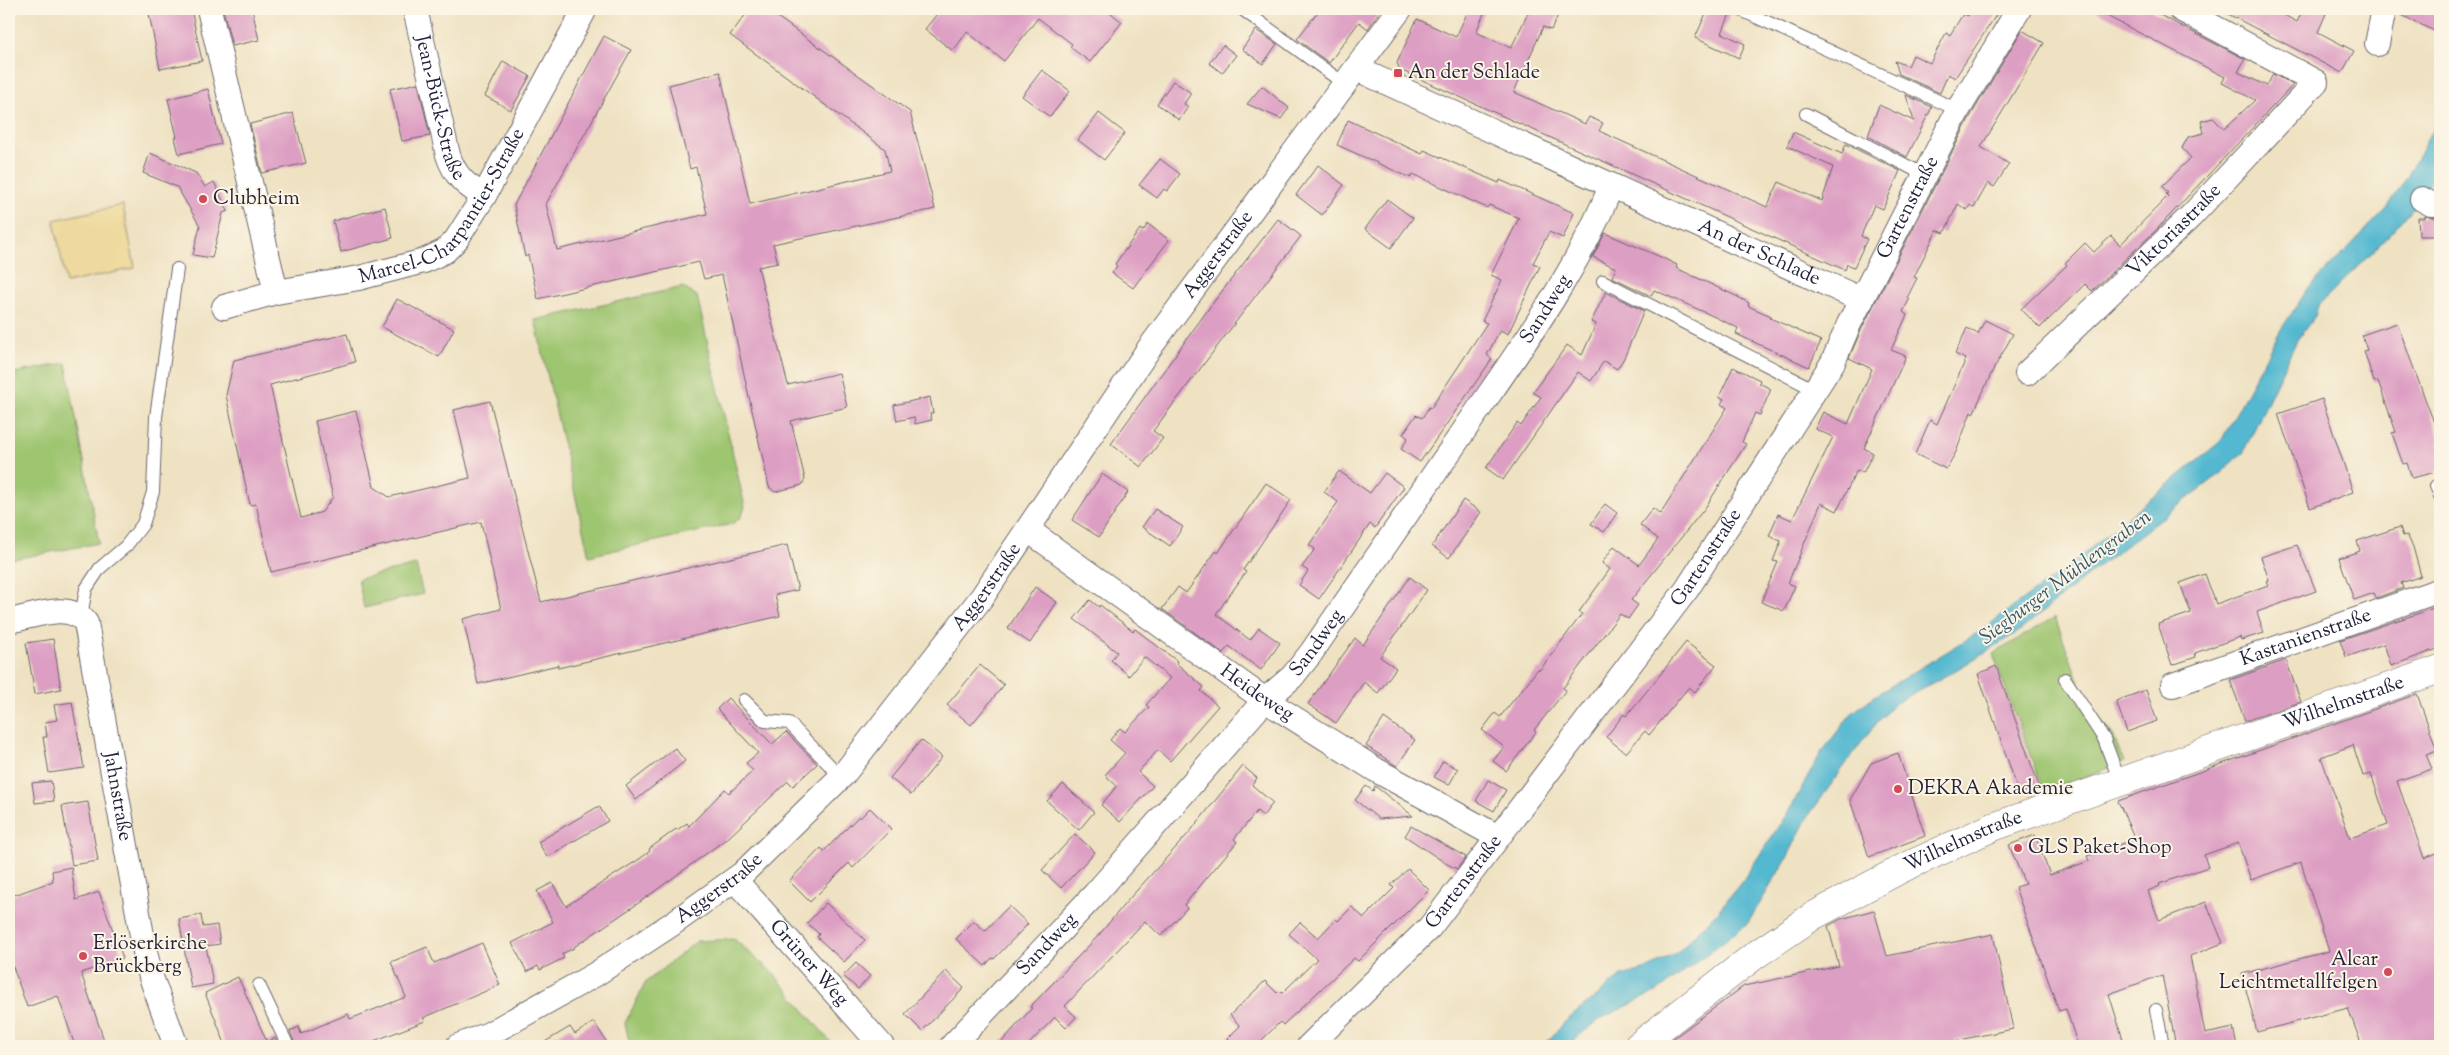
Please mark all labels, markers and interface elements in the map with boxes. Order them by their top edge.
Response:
street label: Jean-Bück-Straße [407,32,472,187]
place label: An der Schlade [1408,59,1540,88]
marker: An der Schlade [1392,67,1404,79]
street label: Marcel-Charpantier-Straße [355,123,532,292]
street label: Gartenstraße [1870,151,1947,264]
street label: Viktoriastraße [2121,177,2229,284]
place label: Clubheim [213,185,300,214]
marker: Clubheim [197,193,209,205]
street label: Aggerstraße [1176,205,1261,305]
street label: An der Schlade [1693,212,1825,294]
street label: Sandweg [1513,269,1579,350]
street label: Gartenstraße [1664,503,1749,613]
water label: Siegburger Mühlengraben [1974,503,2158,653]
street label: Aggerstraße [945,537,1029,638]
street label: Kastanienstraße [2236,601,2376,674]
street label: Sandweg [1283,603,1352,683]
street label: Heideweg [1214,657,1300,729]
street label: Wilhelmstraße [2279,668,2408,738]
street label: Jahnstraße [95,749,139,843]
place label: DEKRA Akademie [1908,775,2073,804]
marker: DEKRA Akademie [1892,783,1904,795]
street label: Wilhelmstraße [1899,803,2026,880]
street label: Gartenstraße [1419,829,1510,936]
place label: GLS Paket-Shop [2028,834,2172,863]
marker: GLS Paket-Shop [2012,842,2024,854]
street label: Aggerstraße [670,846,770,931]
street label: Sandweg [1010,906,1084,983]
street label: Grüner Weg [762,913,855,1013]
place label: Erlöserkirche Brückberg [93,930,207,982]
place label: Alcar Leichtmetallfelgen [2219,946,2378,998]
marker: Erlöserkirche Brückberg [77,950,89,962]
marker: Alcar Leichtmetallfelgen [2382,966,2394,978]

